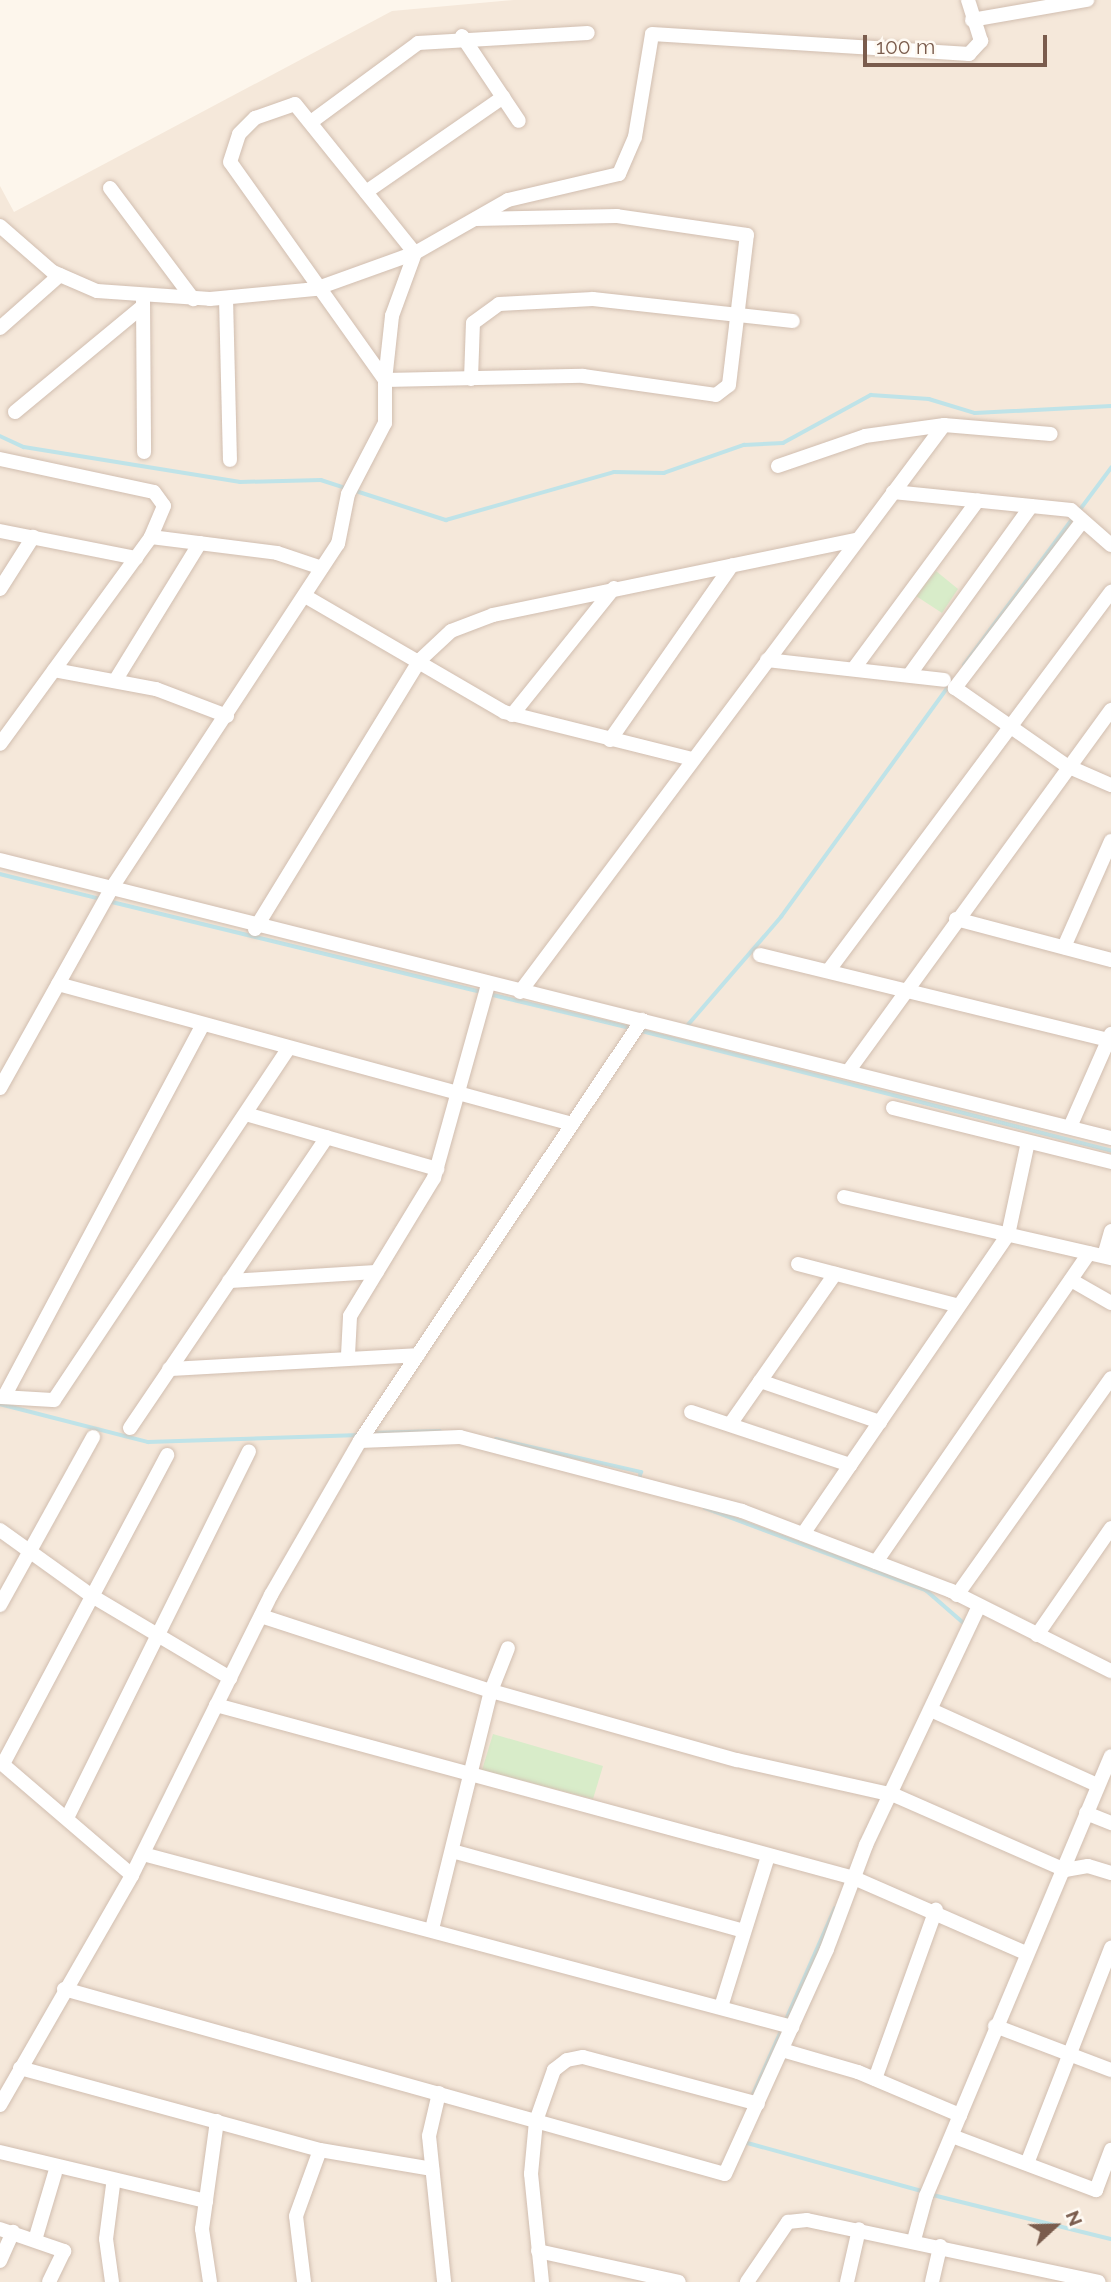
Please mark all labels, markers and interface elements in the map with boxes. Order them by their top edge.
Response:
scale bar [866,21,1050,65]
text: 100 m [876,34,935,59]
north arrow [1020,2191,1090,2261]
text: N [1062,2207,1087,2229]

